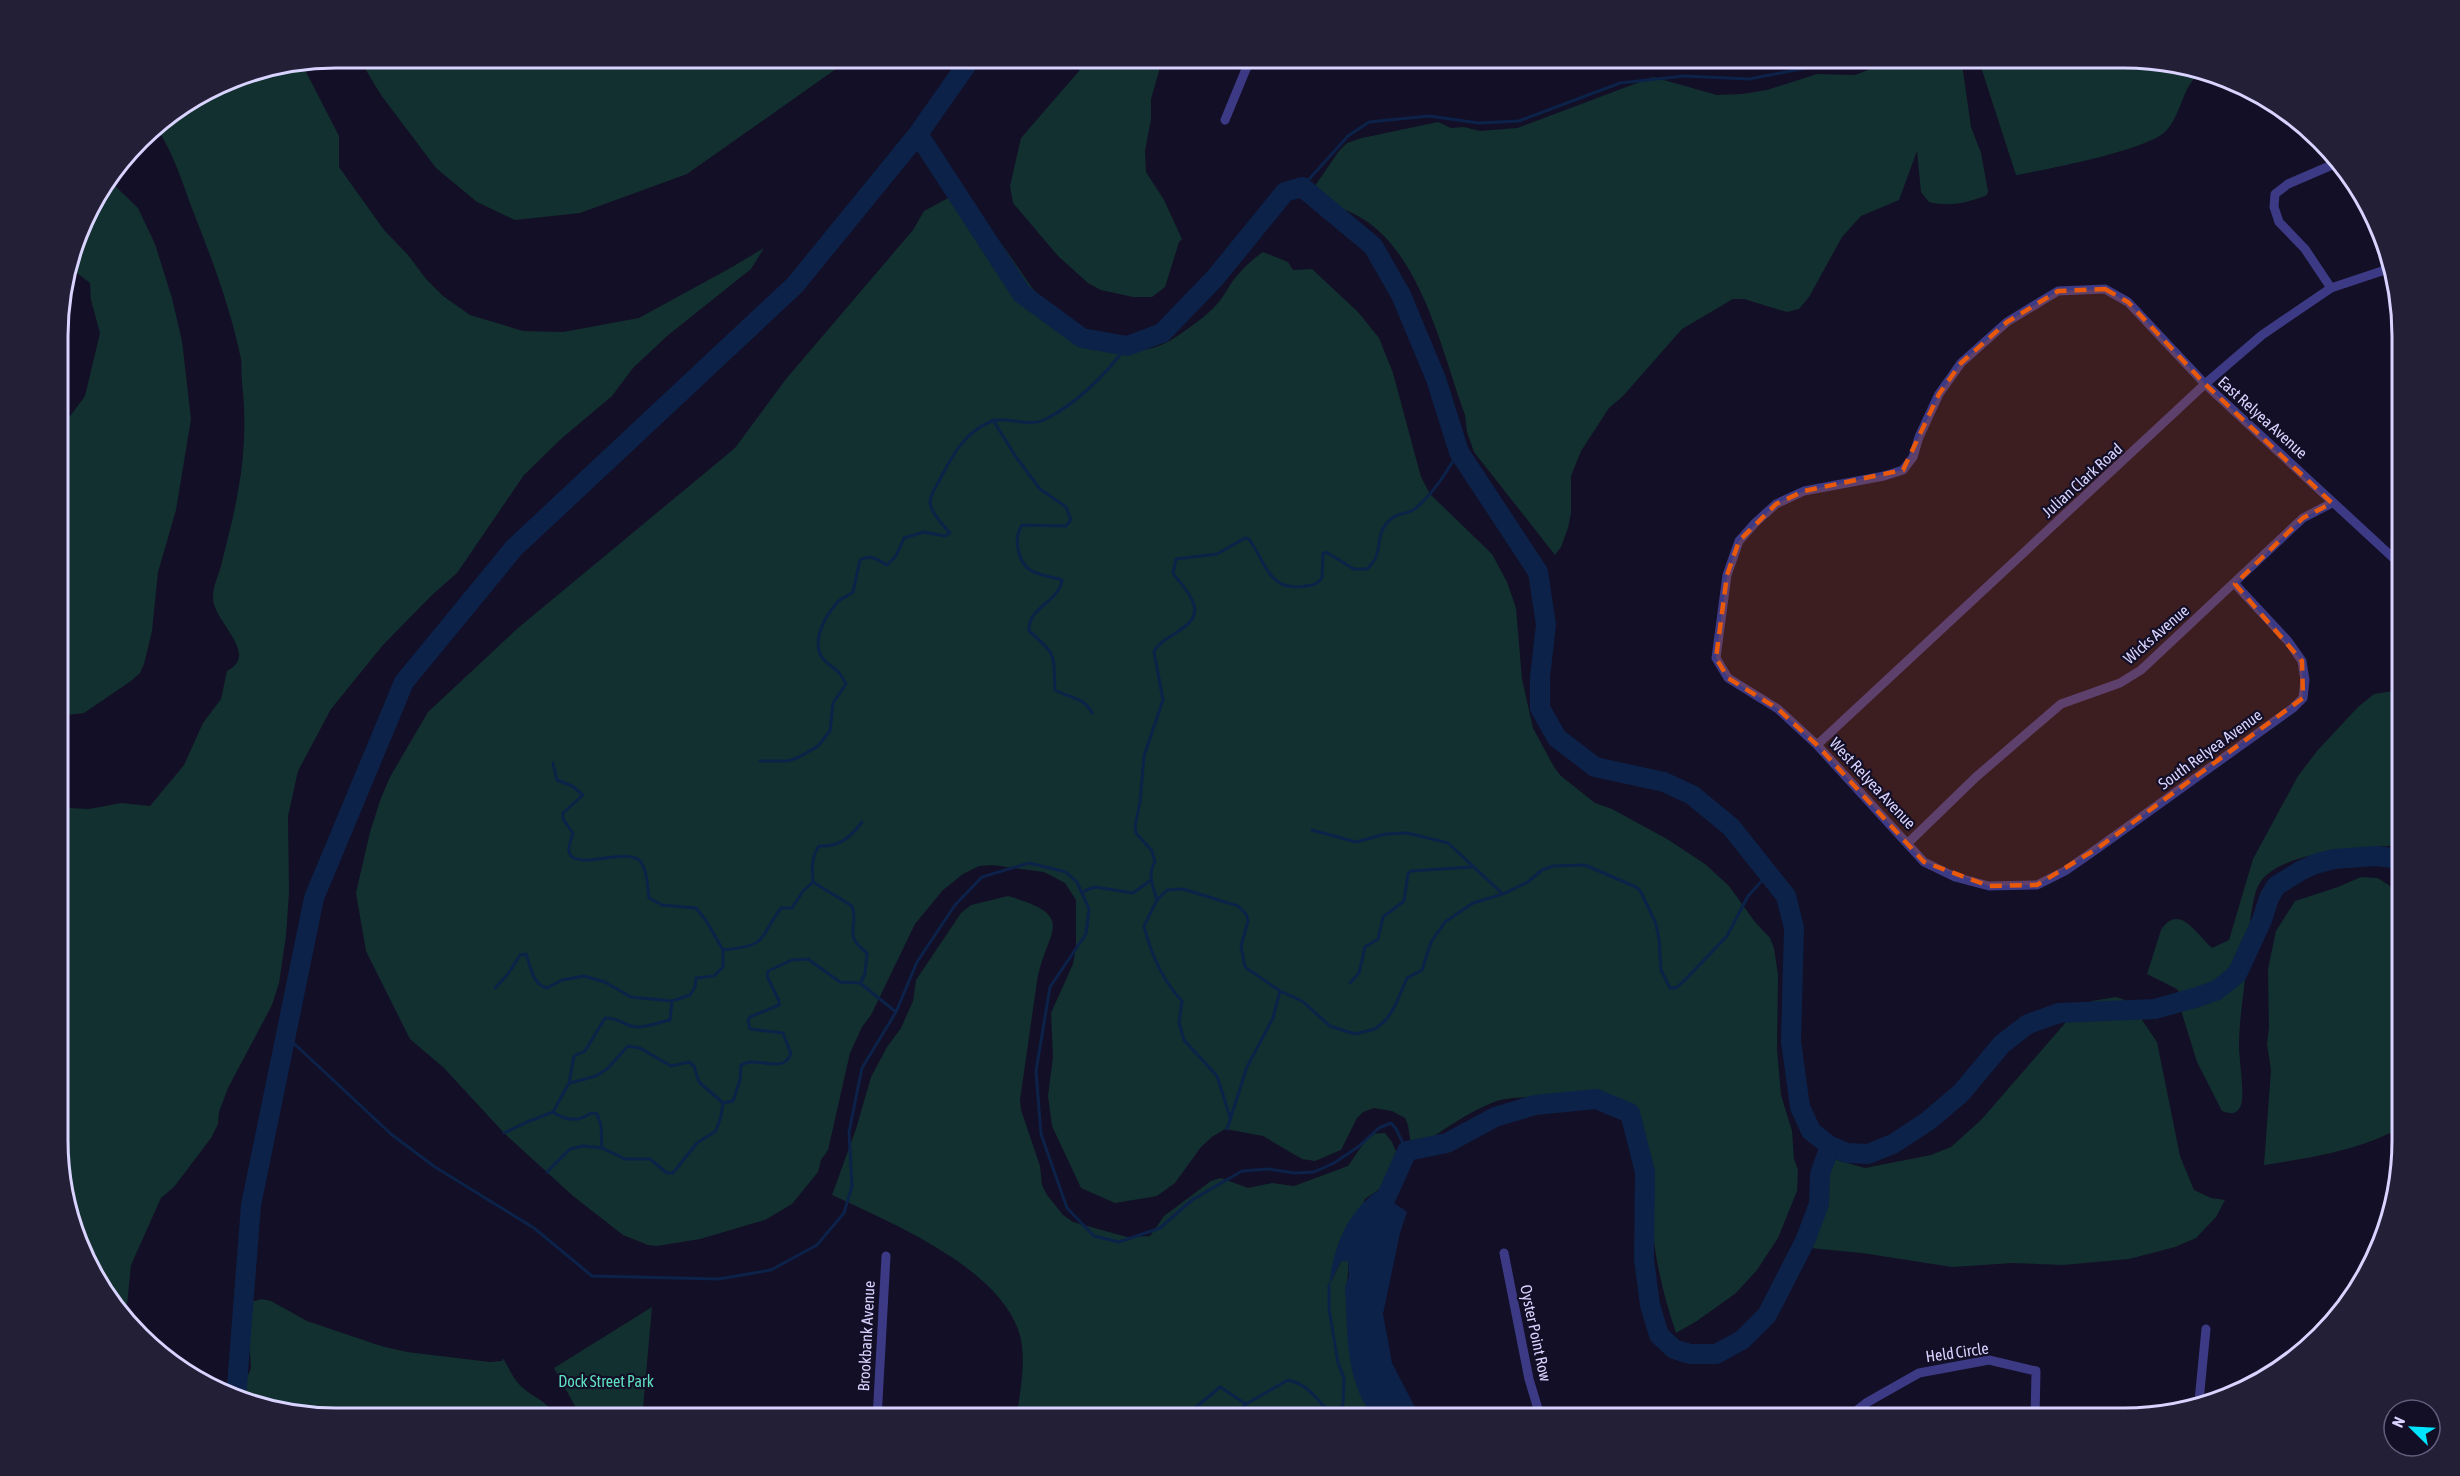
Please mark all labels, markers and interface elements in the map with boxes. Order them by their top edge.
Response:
street label: East Relyea Avenue [2214,372,2311,462]
street label: Julian Clark Road [2038,439,2126,521]
street label: Wicks Avenue [2120,601,2192,667]
street label: South Relyea Avenue [2155,705,2266,793]
street label: West Relyea Avenue [1826,734,1920,833]
street label: Brookbank Avenue [854,1280,878,1392]
street label: Oyster Point Row [1516,1283,1555,1384]
street label: Held Circle [1924,1339,1990,1365]
park label: Dock Street Park [558,1372,654,1390]
north arrow [2382,1398,2442,1458]
text: N [2388,1414,2408,1430]

